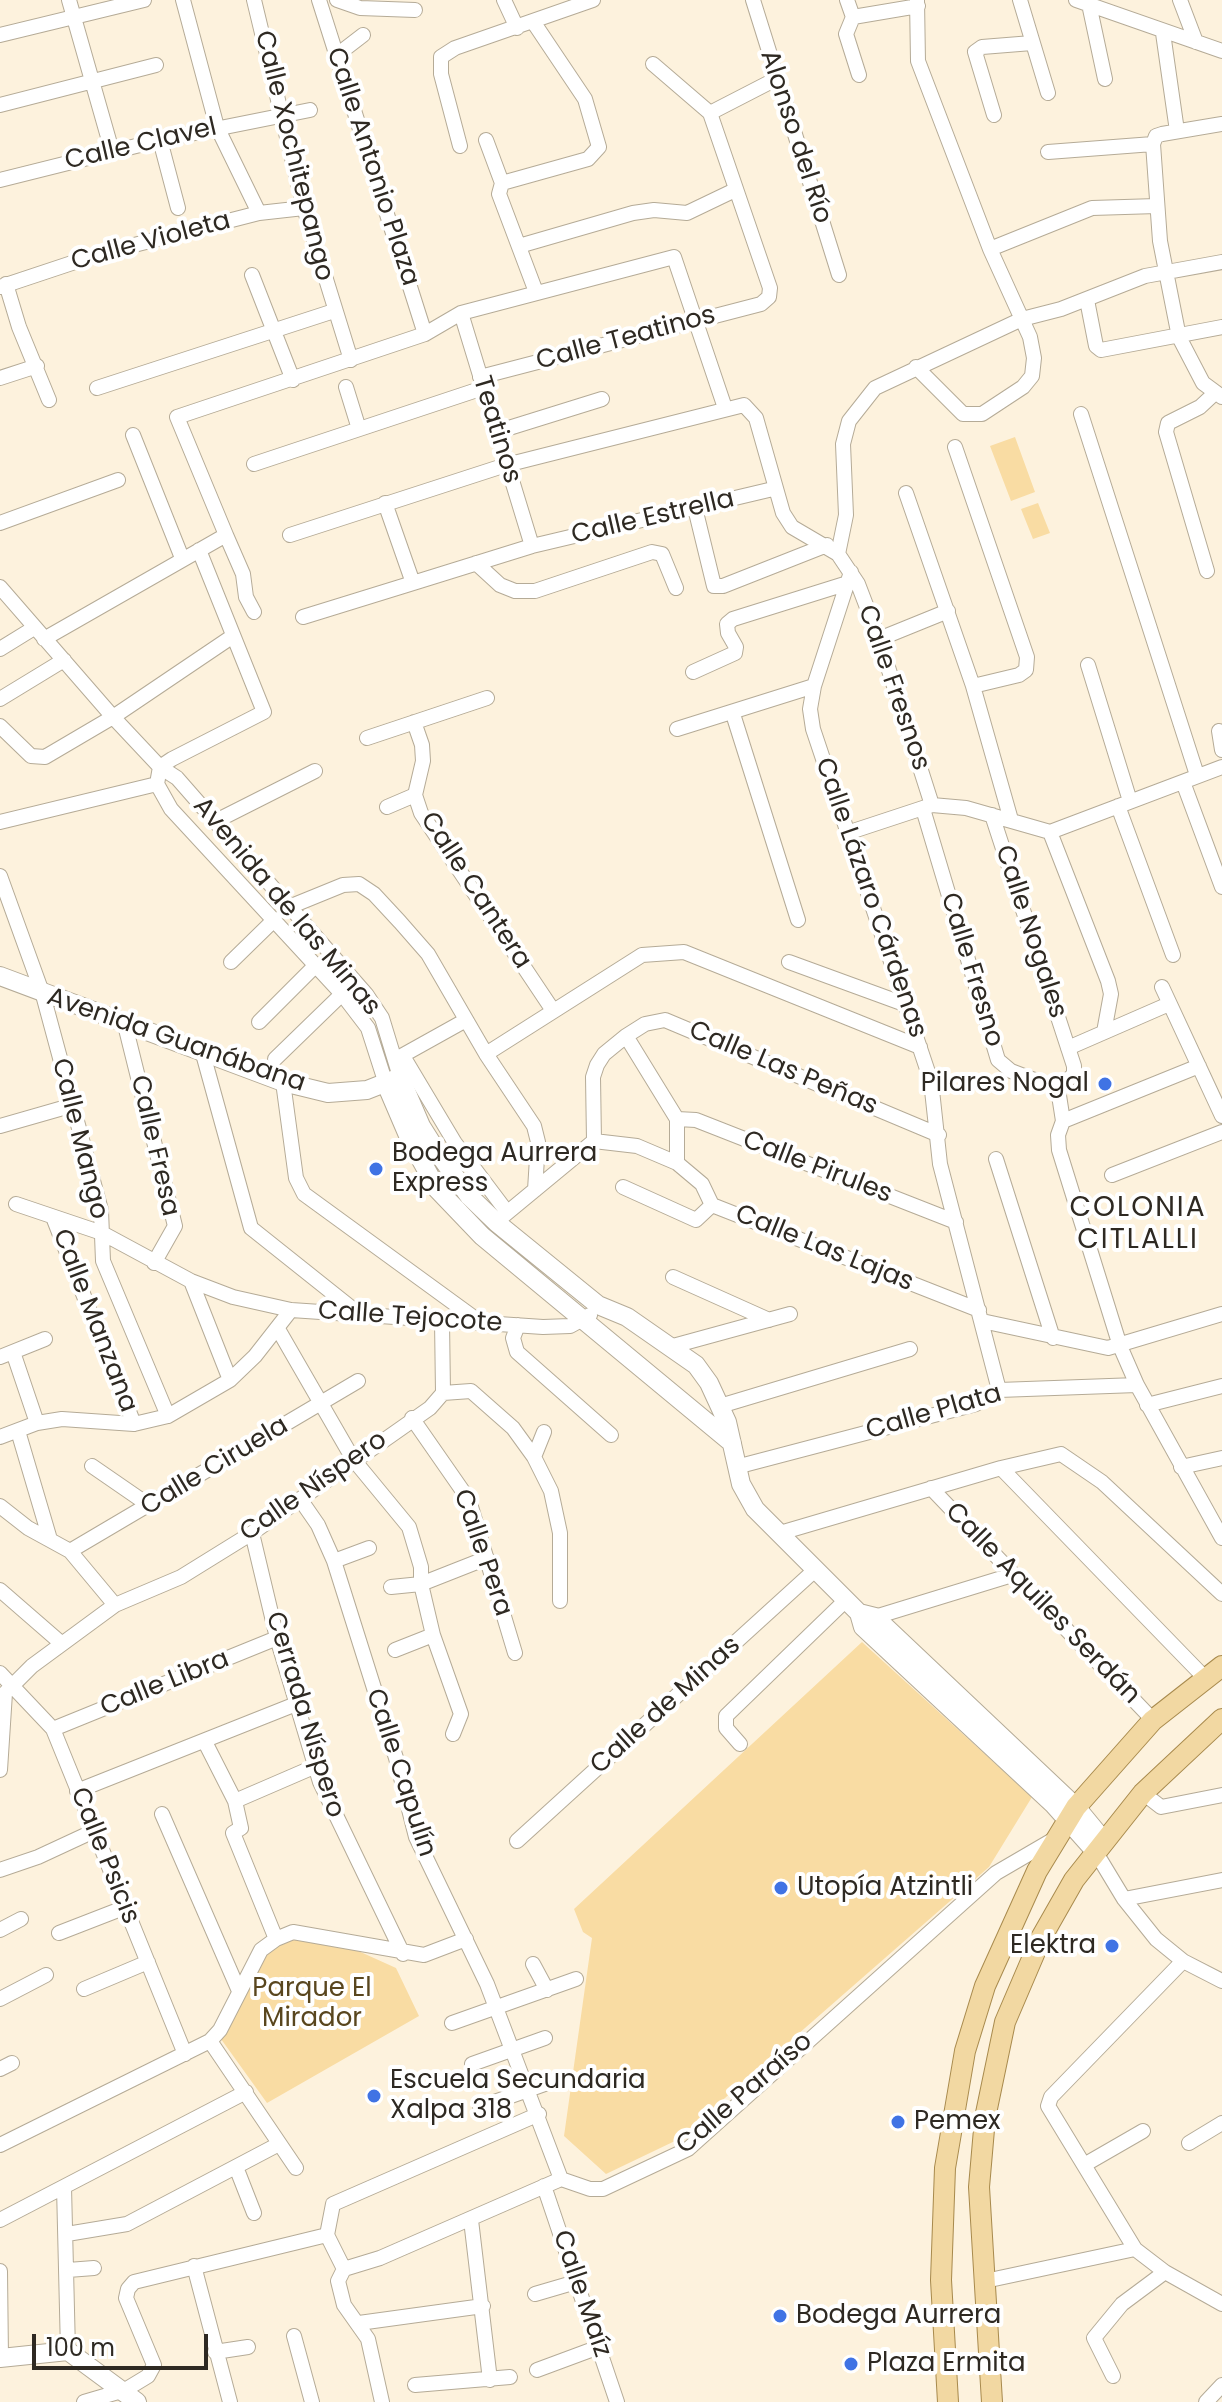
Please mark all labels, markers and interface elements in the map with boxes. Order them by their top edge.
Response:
street label: Calle Xochitepango [247,28,339,284]
street label: Calle Antonio Plaza [319,44,425,290]
street label: Alonso del Río [752,46,838,228]
street label: Calle Clavel [62,112,220,178]
street label: Calle Violeta [68,206,234,278]
street label: Calle Teatinos [533,300,719,378]
street label: Teatinos [465,373,527,487]
street label: Calle Estrella [569,484,737,552]
street label: Calle Fresnos [850,601,936,775]
street label: Calle Lázaro Cárdenas [807,754,933,1042]
street label: Avenida de las Minas [186,792,386,1022]
street label: Calle Cantera [413,807,537,975]
street label: Calle Nogales [987,842,1073,1022]
street label: Calle Fresno [933,889,1009,1051]
street label: Avenida Guanábana [43,982,309,1100]
street label: Calle Las Peñas [684,1015,882,1123]
street label: Calle Mango [44,1056,114,1222]
place label: Pilares Nogal [921,1068,1089,1100]
street label: Calle Fresa [123,1073,185,1219]
marker: Pilares Nogal [1096,1075,1114,1093]
street label: Calle Pirules [738,1125,896,1211]
place label: Bodega Aurrera Express [392,1138,597,1200]
marker: Bodega Aurrera Express [367,1160,385,1178]
district label: COLONIA CITLALLI [1069,1192,1207,1258]
street label: Calle Las Lajas [730,1199,918,1299]
street label: Calle Manzana [45,1225,143,1417]
street label: Calle Tejocote [317,1296,503,1340]
street label: Calle Plata [863,1379,1005,1447]
street label: Calle Ciruela [136,1411,294,1523]
street label: Calle Níspero [235,1425,393,1549]
street label: Calle Pera [446,1486,518,1620]
street label: Calle Aquiles Serdán [938,1497,1146,1711]
street label: Cerrada Níspero [258,1608,350,1822]
street label: Calle de Minas [585,1631,747,1781]
street label: Calle Libra [96,1644,234,1724]
street label: Calle Capulín [358,1685,442,1861]
street label: Calle Psicis [63,1783,145,1929]
place label: Utopía Atzintli [797,1872,973,1904]
marker: Utopía Atzintli [772,1879,790,1897]
place label: Elektra [1010,1930,1096,1962]
marker: Elektra [1103,1937,1121,1955]
park label: Parque El Mirador [252,1973,372,2034]
street label: Calle Paraíso [671,2026,819,2162]
place label: Escuela Secundaria Xalpa 318 [390,2065,646,2126]
marker: Escuela Secundaria Xalpa 318 [365,2087,383,2105]
place label: Pemex [914,2106,1001,2138]
marker: Pemex [889,2113,907,2131]
street label: Calle Maíz [545,2227,617,2361]
place label: Bodega Aurrera [796,2300,1001,2332]
marker: Bodega Aurrera [771,2307,789,2325]
scale bar [36,2318,212,2368]
text: 100 m [46,2331,115,2364]
place label: Plaza Ermita [867,2348,1026,2380]
marker: Plaza Ermita [842,2355,860,2373]

